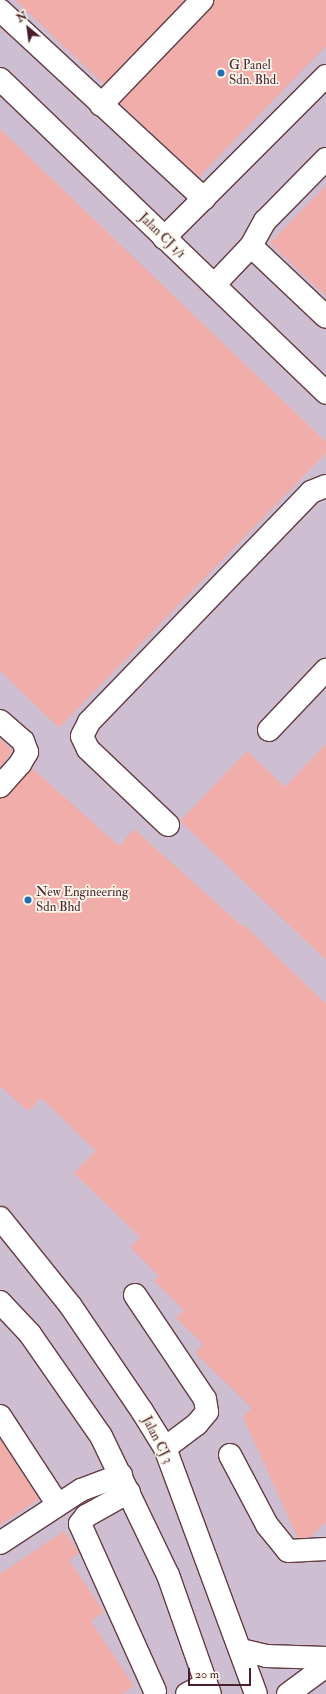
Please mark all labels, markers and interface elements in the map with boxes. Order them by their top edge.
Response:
north arrow [8,8,48,48]
text: N [14,9,29,25]
place label: G Panel Sdn. Bhd. [229,58,279,89]
marker: G Panel Sdn. Bhd. [216,68,226,78]
street label: Jalan CJ 1/1 [135,210,189,262]
place label: New Engineering Sdn Bhd [36,885,128,916]
marker: New Engineering Sdn Bhd [23,895,33,905]
street label: Jalan CJ 3 [138,1414,176,1466]
scale bar [190,1660,253,1686]
text: 20 m [195,1667,219,1682]

